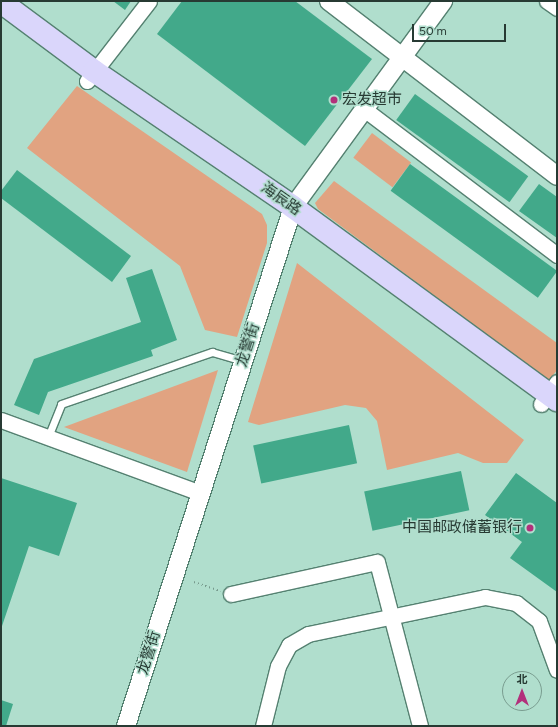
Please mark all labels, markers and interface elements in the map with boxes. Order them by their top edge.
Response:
scale bar [414,16,508,42]
text: 50 m [419,24,447,38]
place label: 宏发超市 [342,91,402,109]
marker: 宏发超市 [329,95,339,105]
street label: 海辰路 [257,179,305,219]
street label: 龙警街 [232,321,264,369]
place label: 中国邮政储蓄银行 [402,519,522,537]
marker: 中国邮政储蓄银行 [525,523,535,533]
street label: 龙警街 [134,629,164,677]
north arrow [502,671,542,711]
text: 北 [517,673,528,686]

